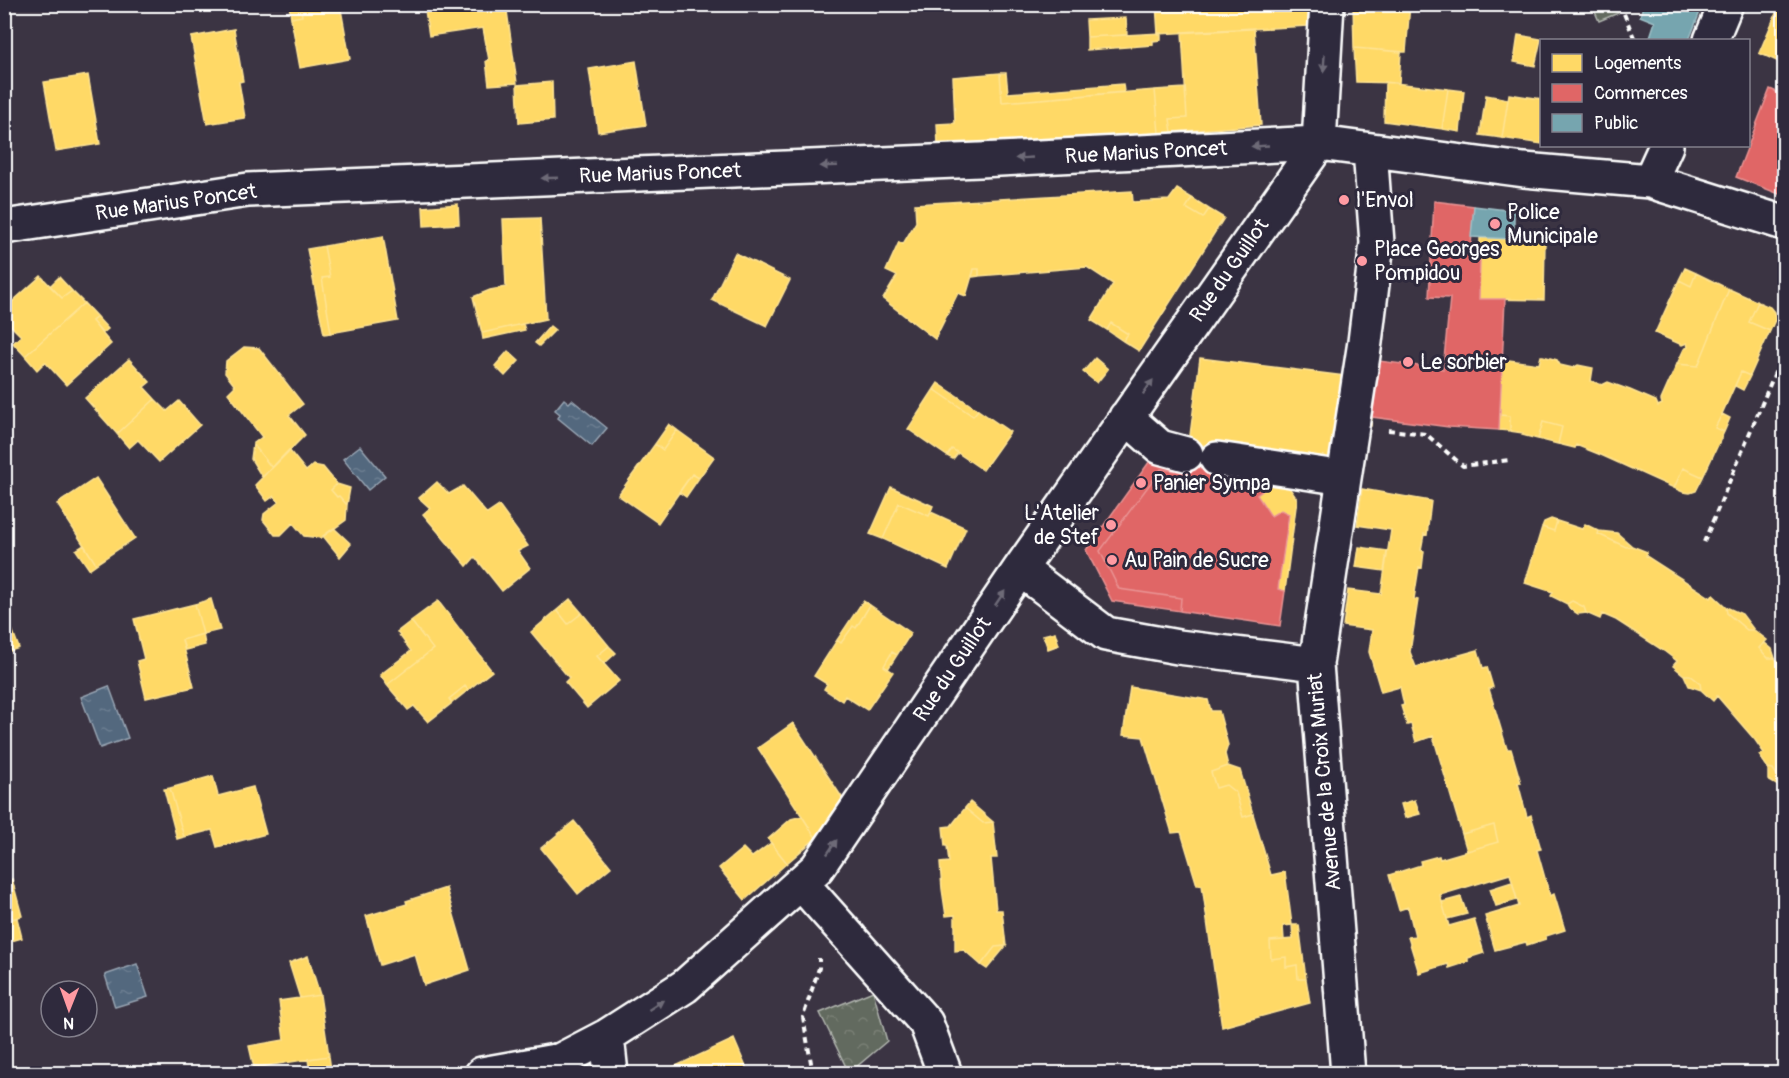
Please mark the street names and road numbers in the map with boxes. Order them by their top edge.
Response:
street label: Rue Marius Poncet [1064,135,1228,170]
street label: Rue Marius Poncet [578,157,742,190]
street label: Rue Marius Poncet [94,178,259,227]
street label: Rue du Guillot [1184,213,1275,328]
street label: Rue du Guillot [907,611,998,727]
street label: Avenue de la Croix Muriat [1301,671,1347,892]

